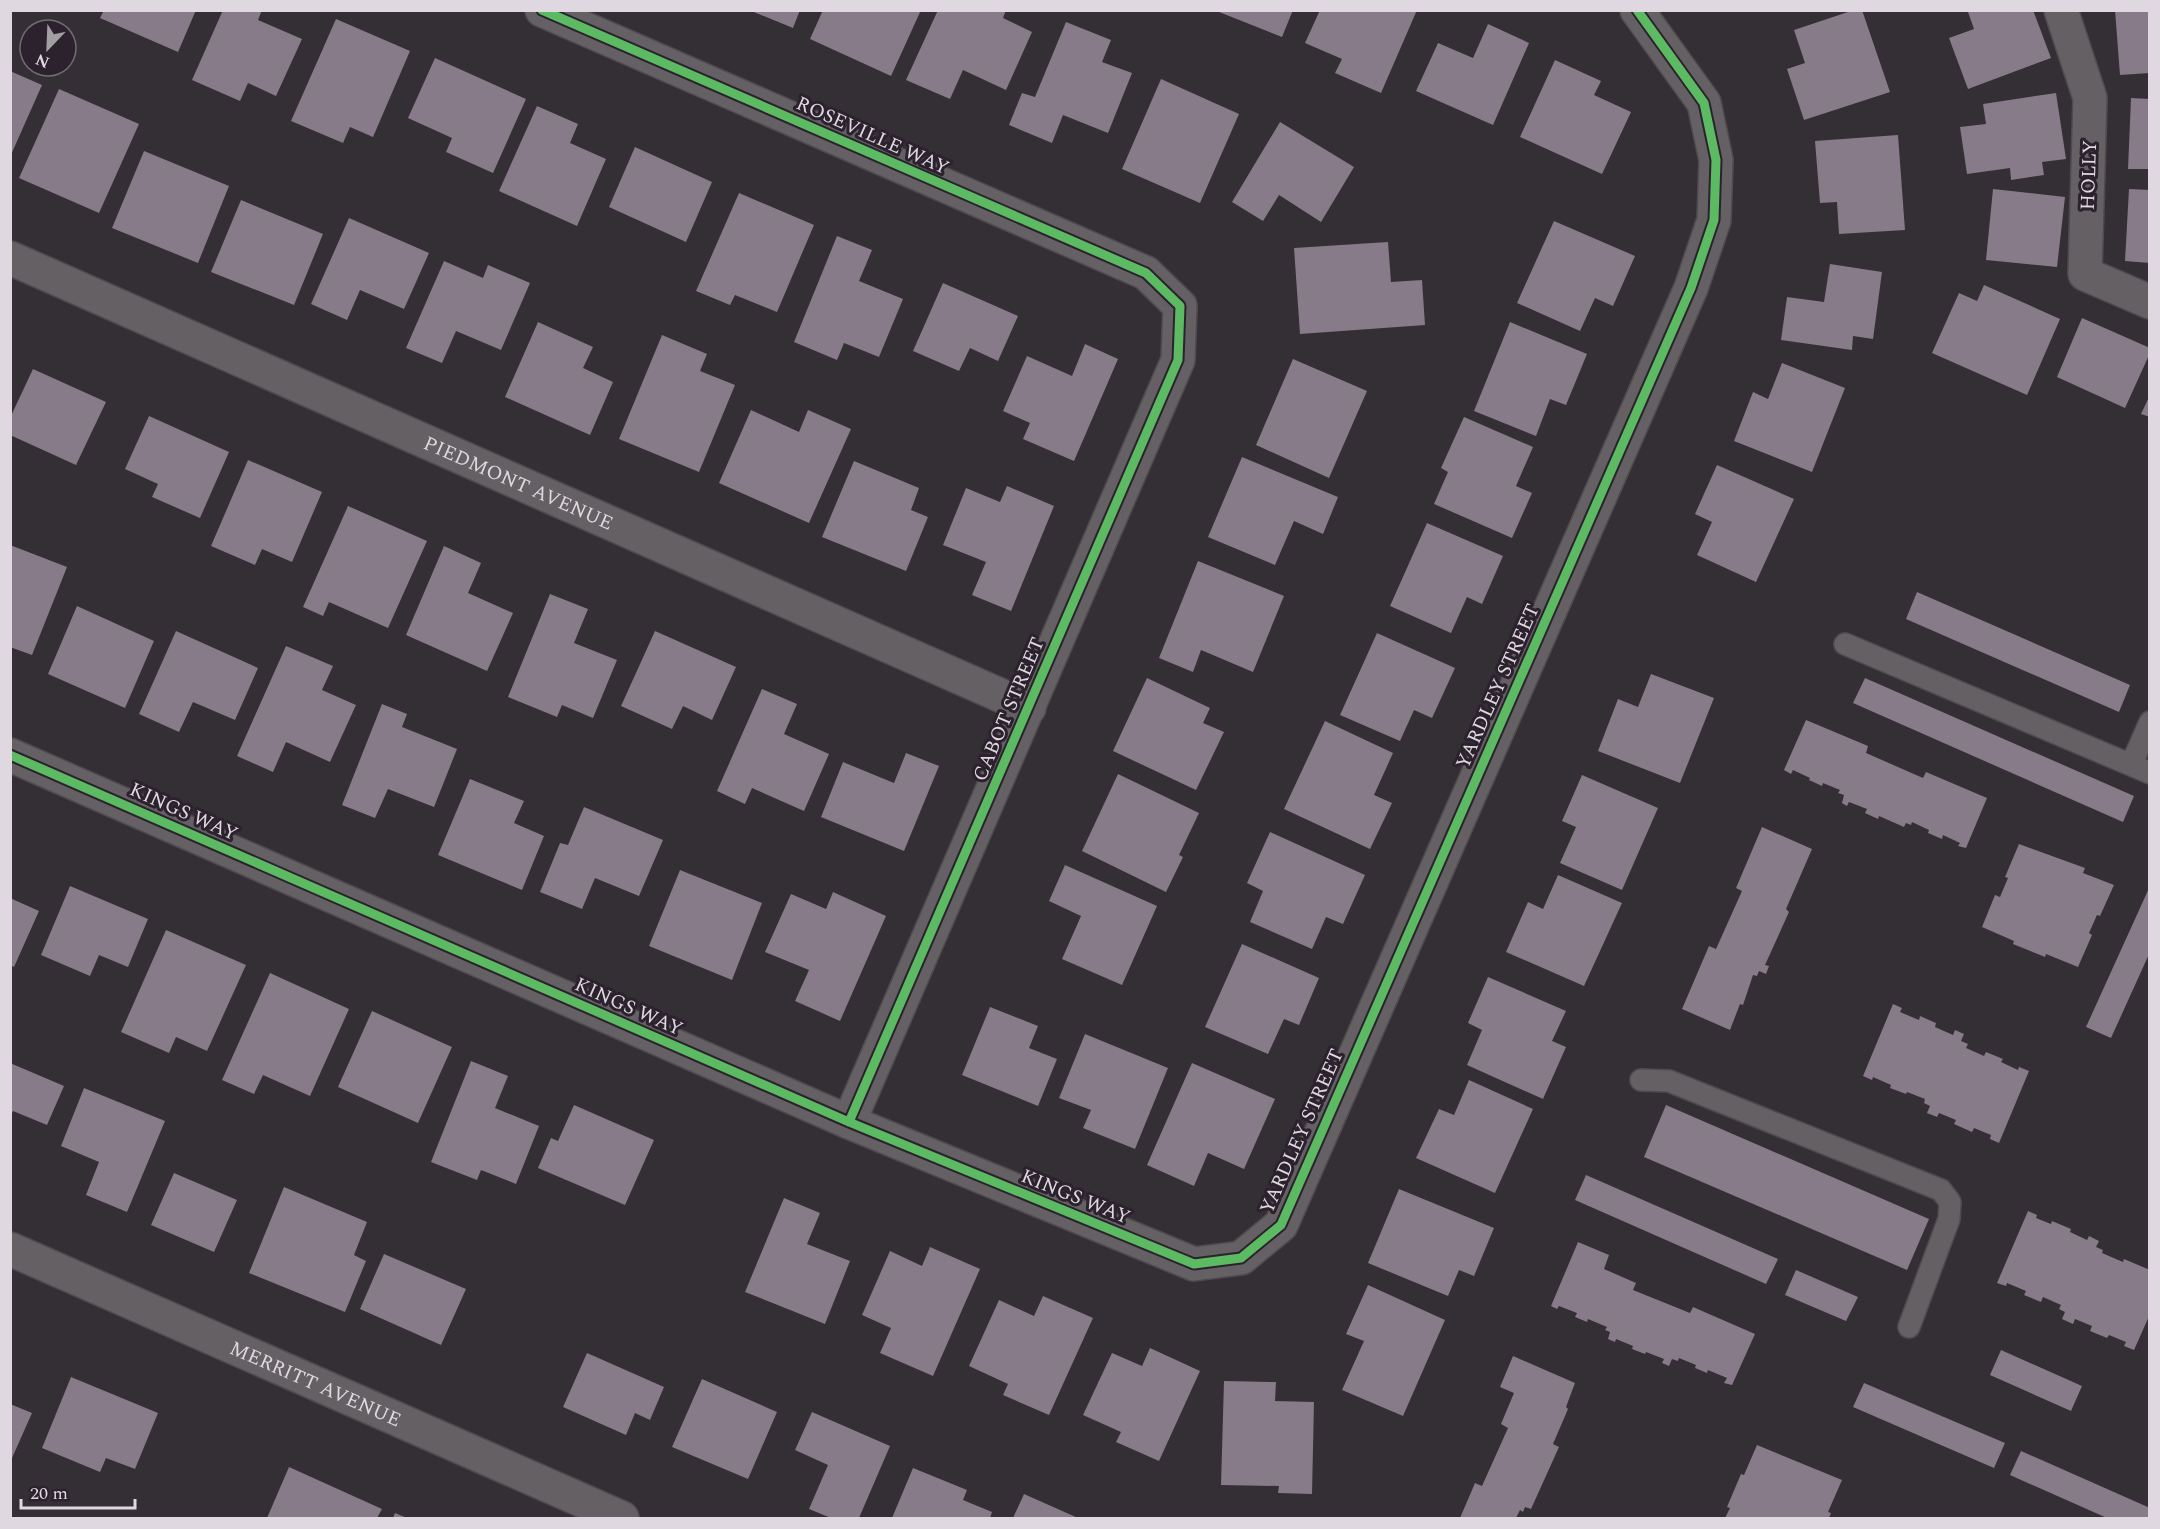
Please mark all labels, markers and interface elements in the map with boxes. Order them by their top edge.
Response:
north arrow [18,18,78,78]
text: N [32,47,53,74]
street label: ROSEVILLE WAY [791,89,954,183]
street label: HOLLY [2073,139,2105,211]
street label: PIEDMONT AVENUE [418,428,618,539]
street label: YARDLEY STREET [1448,599,1548,774]
street label: CABOT STREET [965,633,1053,786]
street label: KINGS WAY [125,775,243,849]
street label: KINGS WAY [570,970,688,1044]
street label: YARDLEY STREET [1252,1044,1352,1219]
street label: KINGS WAY [1016,1161,1135,1233]
street label: MERRITT AVENUE [225,1333,406,1435]
scale bar [21,1472,135,1510]
text: 20 m [30,1480,68,1507]

